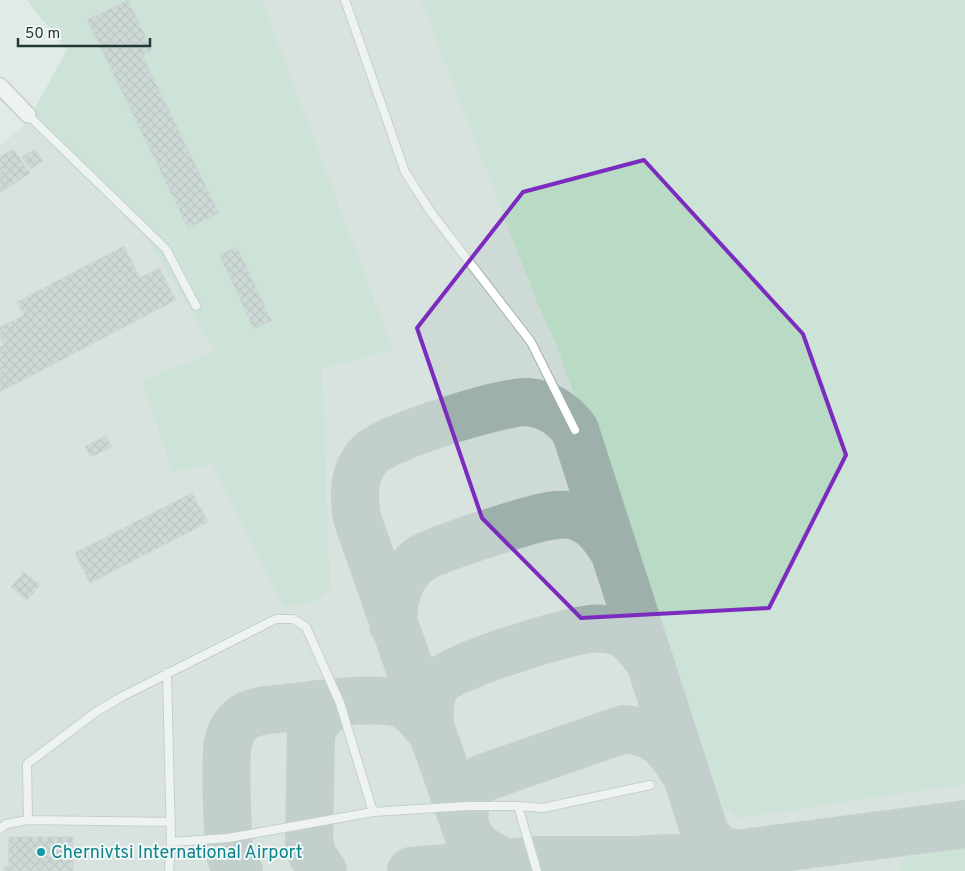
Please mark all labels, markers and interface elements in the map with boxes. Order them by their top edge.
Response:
scale bar [18,15,150,47]
text: 50 m [25,25,60,44]
place label: Chernivtsi International Airport [51,842,303,865]
marker: Chernivtsi International Airport [35,846,47,858]

